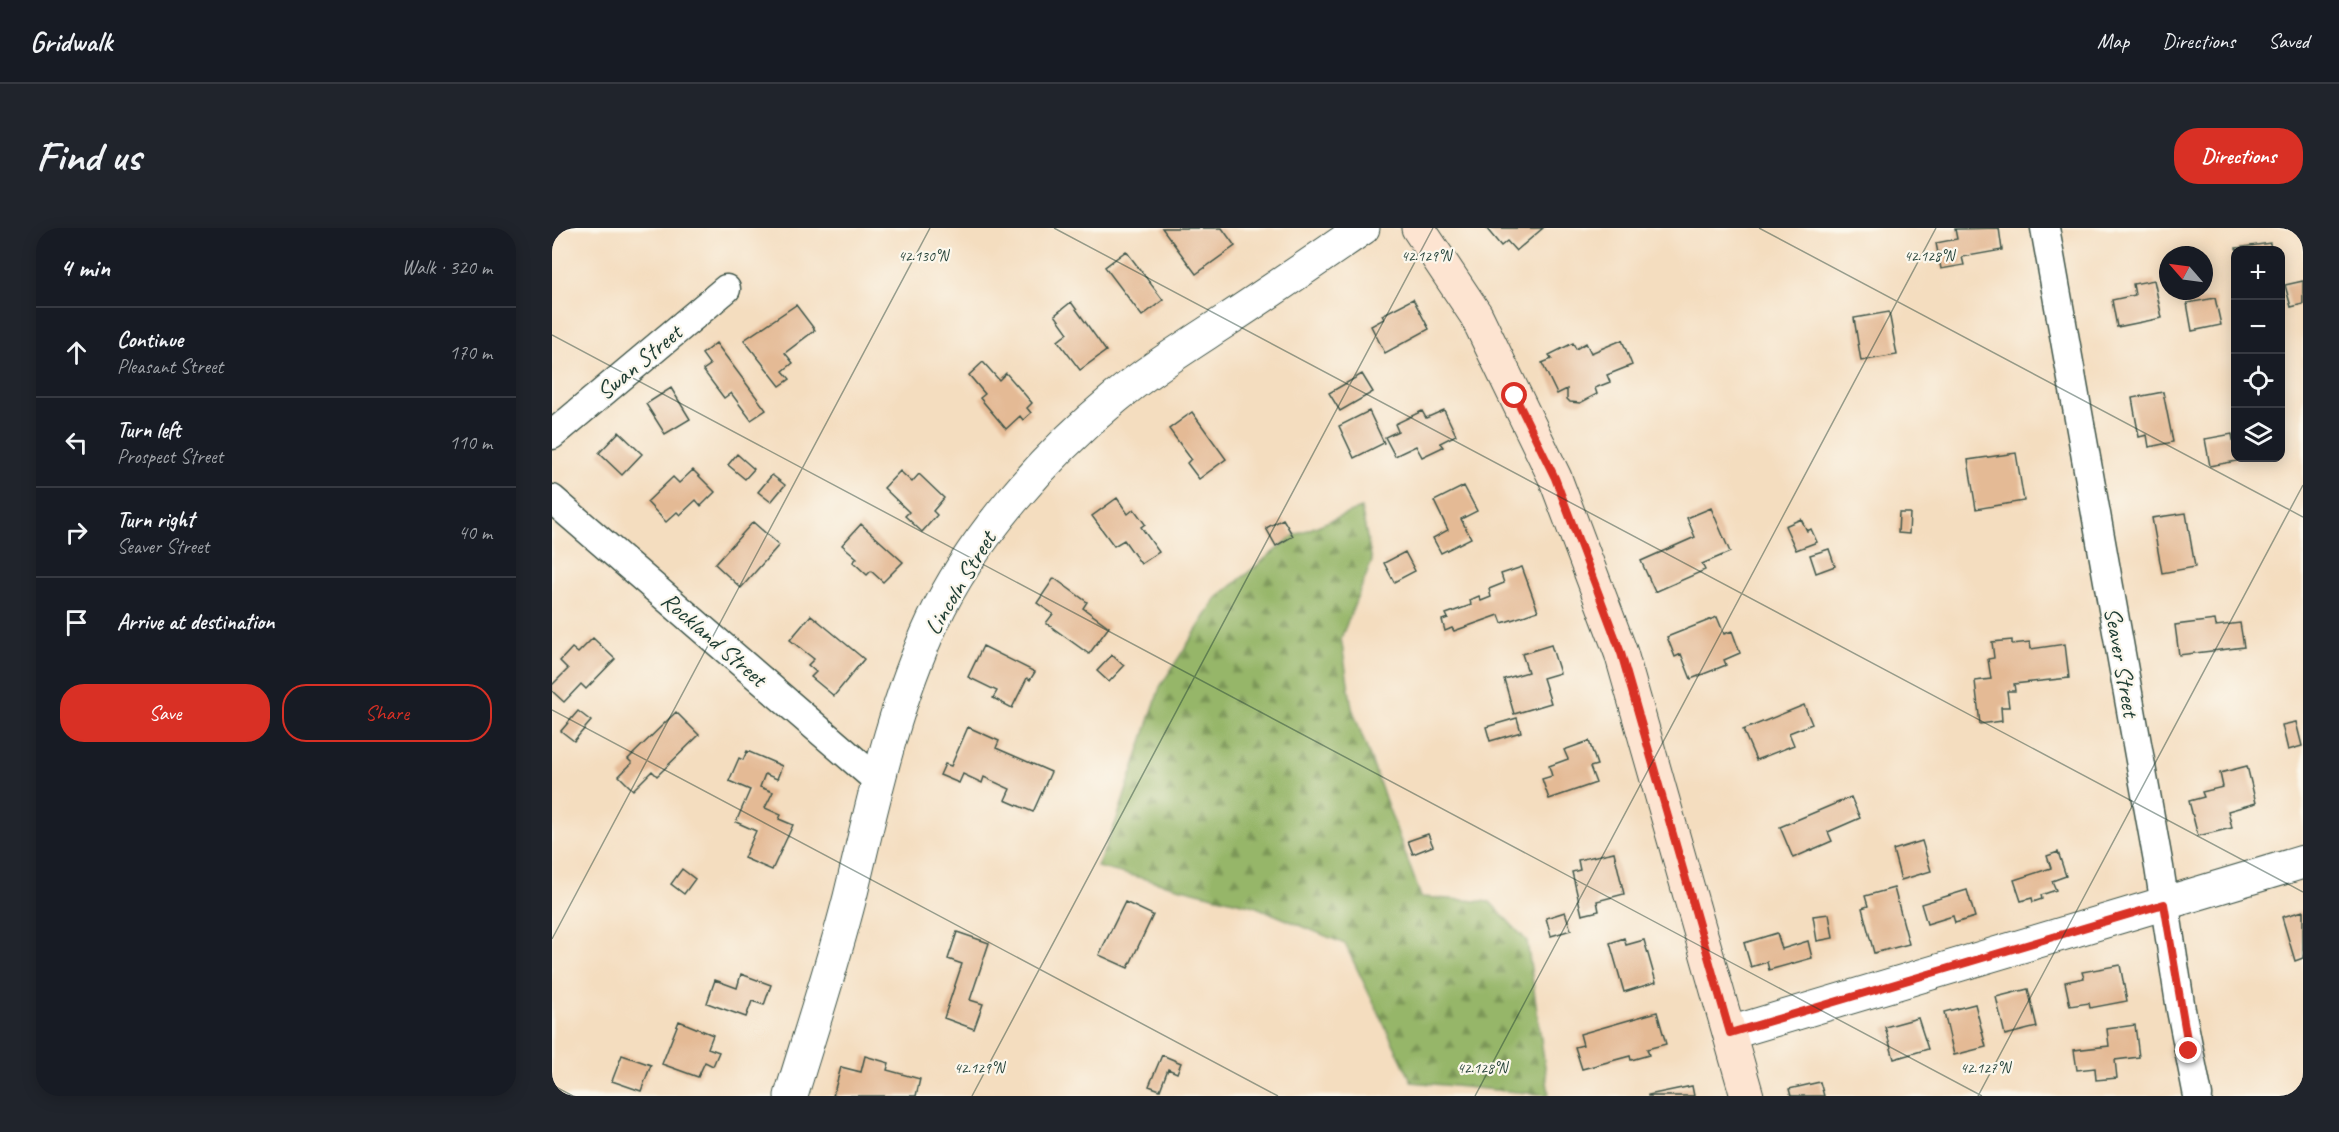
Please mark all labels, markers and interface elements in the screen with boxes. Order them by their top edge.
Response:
text: Gridwalk [30,24,112,59]
text: Map [2097,28,2129,54]
text: Directions [2162,28,2235,54]
text: Saved [2268,28,2309,54]
button: Directions [2174,128,2303,184]
text: Find us [36,130,141,183]
north arrow [2159,246,2213,300]
map controls [2231,246,2285,462]
button: + [2231,246,2285,300]
text: 42.130°N [898,247,951,266]
text: 42.129°N [1401,247,1454,266]
text: 42.128°N [1904,247,1957,266]
text: 4 min [60,251,110,284]
text: Walk · 320 m [402,255,492,280]
button: − [2231,300,2285,354]
street label: Swan Street [590,316,689,406]
text: Continue [117,326,183,354]
icon: ahead [60,336,93,369]
text: 170 m [449,340,492,365]
text: Pleasant Street [117,354,223,379]
button: locate [2231,354,2285,408]
route start [1501,382,1527,408]
button: layers [2231,408,2285,462]
text: Turn left [117,416,181,444]
icon: left [60,426,93,459]
text: 110 m [449,430,492,455]
text: Prospect Street [117,444,223,469]
text: Turn right [117,506,194,534]
icon: right [60,516,93,549]
text: 40 m [458,520,492,545]
street label: Lincoln Street [917,524,1004,640]
text: Seaver Street [117,534,209,559]
street label: Rockland Street [655,585,774,694]
street label: Seaver Street [2098,605,2147,721]
icon: arrive [60,606,93,639]
text: Arrive at destination [117,608,274,636]
button: Save [60,684,270,742]
button: Share [282,684,492,742]
route end [2175,1037,2201,1063]
text: 42.129°N [954,1059,1007,1078]
text: 42.128°N [1457,1059,1510,1078]
text: 42.127°N [1960,1059,2013,1078]

